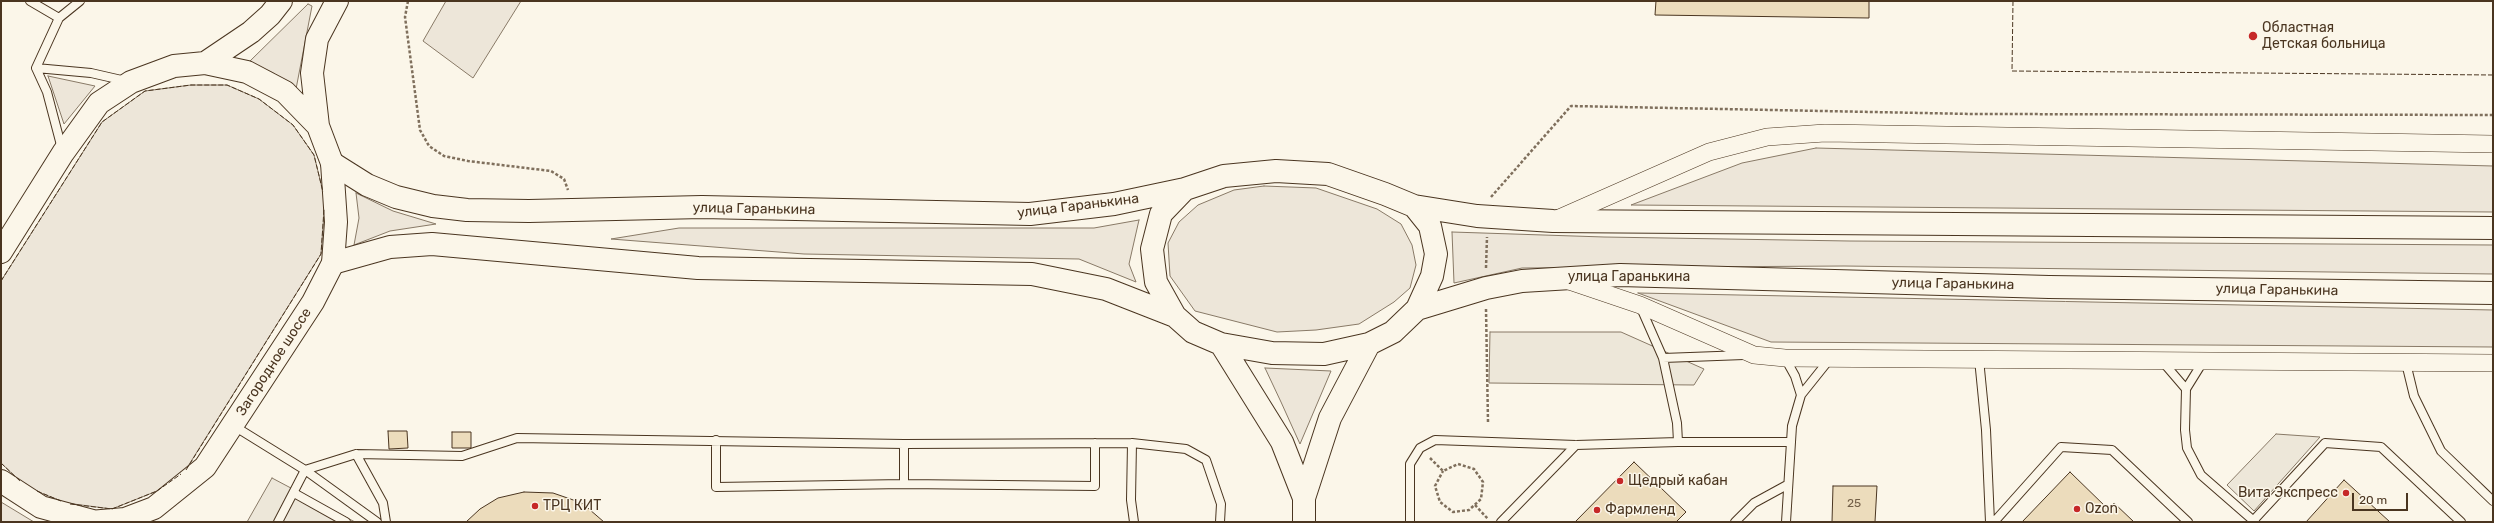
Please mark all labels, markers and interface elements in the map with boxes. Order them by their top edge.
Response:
place label: Областная Детская больница [2262,20,2386,52]
marker: Областная Детская больница [2247,30,2259,42]
street label: улица Гаранькина [1016,190,1140,222]
street label: улица Гаранькина [693,200,815,218]
street label: улица Гаранькина [1568,269,1690,285]
street label: улица Гаранькина [1892,275,2014,293]
street label: улица Гаранькина [2216,281,2338,299]
street label: Загородное шоссе [233,305,315,419]
place label: Щедрый кабан [1628,473,1728,489]
marker: Щедрый кабан [1615,476,1625,486]
place label: Вита Экспресс [2238,485,2338,501]
scale bar [2354,485,2410,511]
marker: Вита Экспресс [2341,488,2351,498]
text: 20 m [2359,493,2387,507]
house number: 25 [1847,497,1861,511]
place label: ТРЦ КИТ [543,498,601,514]
marker: ТРЦ КИТ [530,501,540,511]
place label: Ozon [2085,501,2118,517]
place label: Фармленд [1605,502,1675,518]
marker: Ozon [2072,504,2082,514]
marker: Фармленд [1592,505,1602,515]

